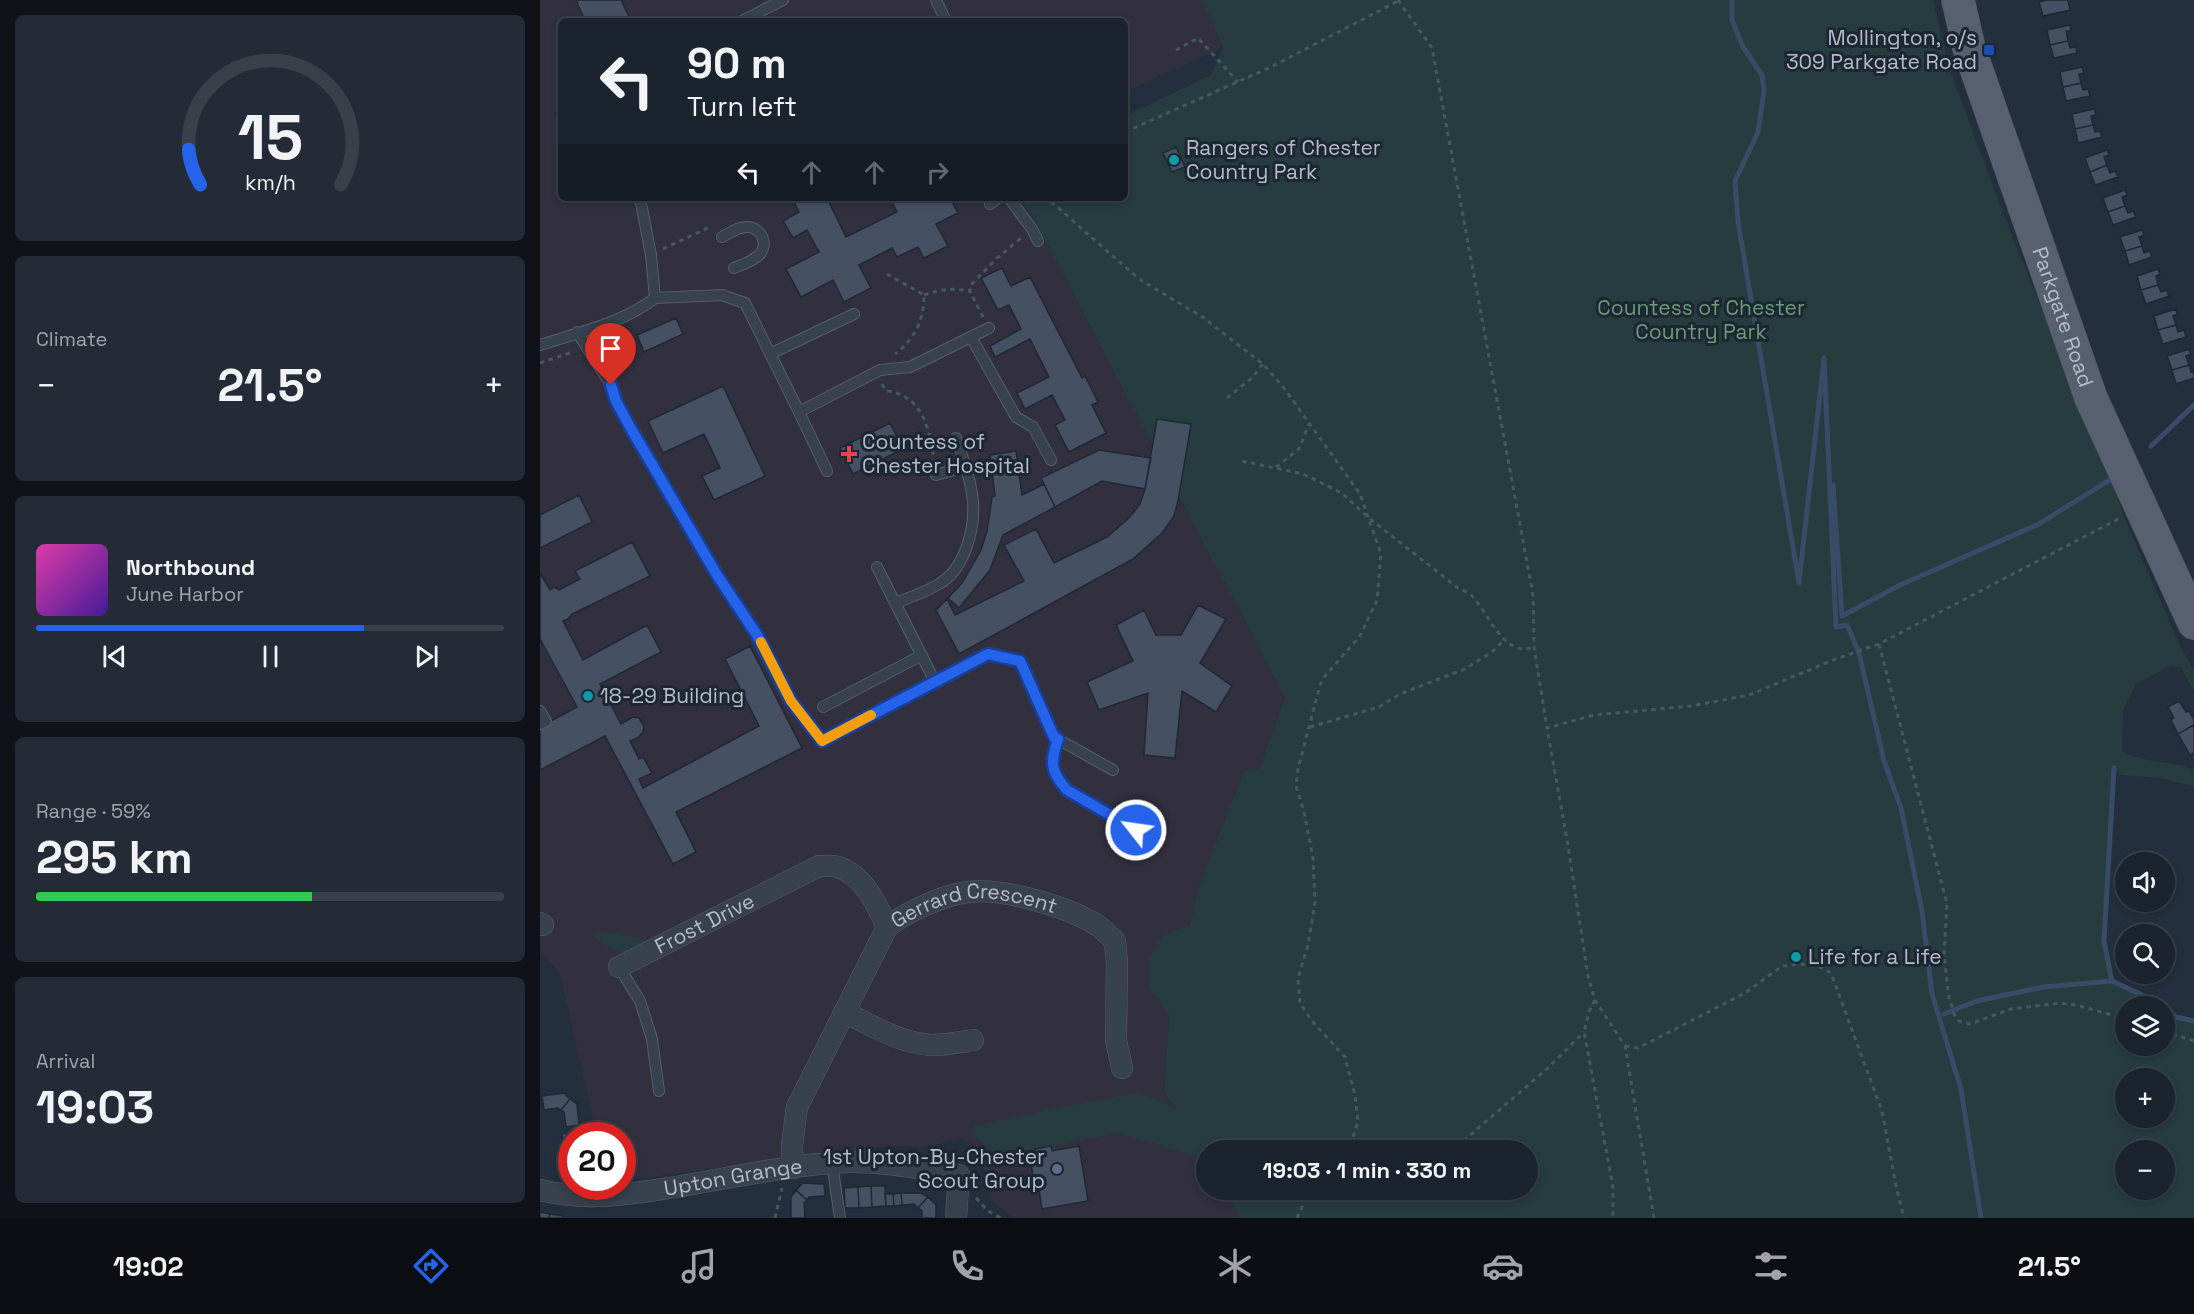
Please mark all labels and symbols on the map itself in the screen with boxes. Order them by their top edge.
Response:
place label: Mollington, o/s 309 Parkgate Road [1786,24,1977,75]
marker: Mollington, o/s 309 Parkgate Road [1982,43,1996,57]
place label: Rangers of Chester Country Park [1186,134,1381,185]
marker: Rangers of Chester Country Park [1167,153,1181,167]
street label: Parkgate Road [2026,243,2100,390]
park label: Countess of Chester Country Park [1597,294,1805,345]
pin [585,323,636,385]
place label: Countess of Chester Hospital [862,428,1030,479]
marker: Countess of Chester Hospital [840,445,858,463]
place label: 18-29 Building [600,682,744,709]
marker: 18-29 Building [581,689,595,703]
position arrow [1104,798,1168,862]
street label: Gerrard Crescent [885,877,1061,934]
street label: Frost Drive [650,887,759,960]
place label: Life for a Life [1808,943,1942,970]
marker: Life for a Life [1789,950,1803,964]
speed limit sign: 20 [558,1122,636,1200]
place label: 1st Upton-By-Chester Scout Group [823,1143,1045,1194]
street label: Upton Grange [662,1152,804,1202]
marker: 1st Upton-By-Chester Scout Group [1050,1162,1064,1176]

